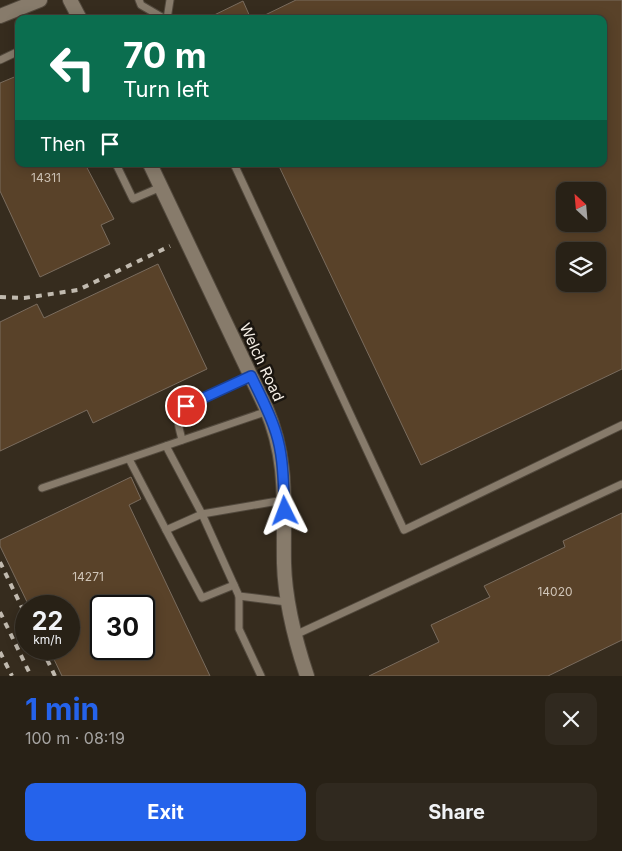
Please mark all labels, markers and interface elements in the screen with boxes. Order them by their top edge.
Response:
text: 70 m [123,34,207,76]
icon: left [40,35,105,100]
text: Turn left [123,76,209,102]
icon: arrive [96,130,124,158]
text: Then [40,133,86,156]
house number: 14311 [31,170,61,185]
north arrow [556,182,606,232]
map controls [556,182,606,292]
button: layers [556,242,606,292]
street label: Welch Road [236,320,288,404]
pin [165,385,207,427]
icon: arrive [172,392,200,420]
position arrow [258,484,310,536]
house number: 14271 [72,569,104,584]
house number: 14020 [537,584,573,599]
speed limit sign: 30 [90,595,155,660]
text: 22 [32,606,63,636]
text: km/h [33,632,62,647]
text: 1 min [25,691,99,727]
button: close [545,693,597,745]
text: 100 m · 08:19 [25,728,125,748]
button: Exit [25,783,306,841]
button: Share [316,783,597,841]

